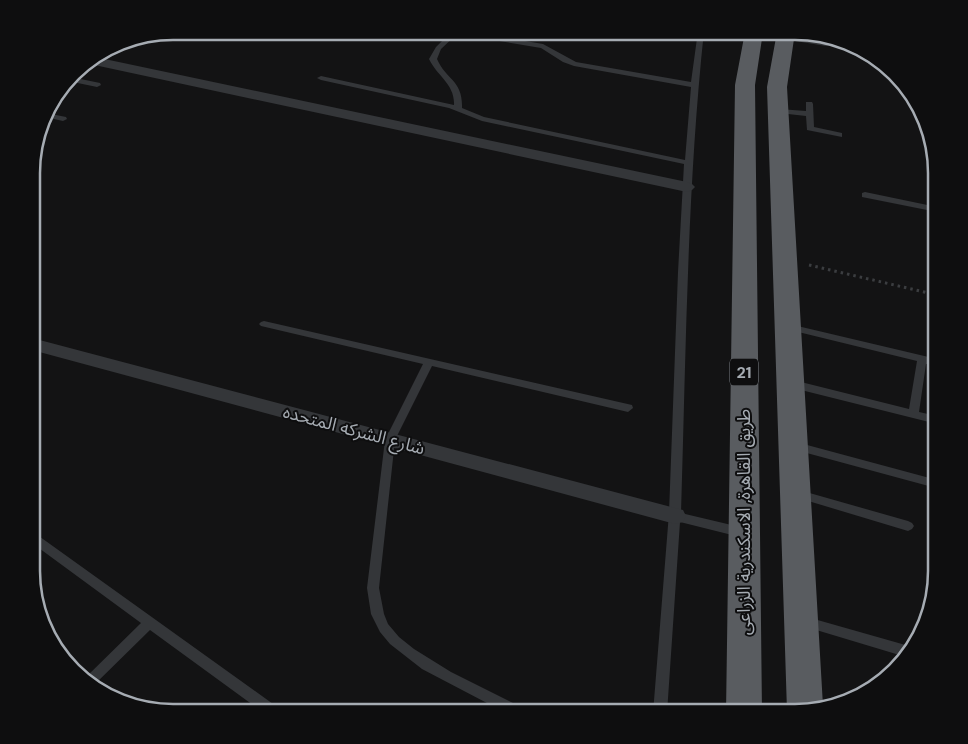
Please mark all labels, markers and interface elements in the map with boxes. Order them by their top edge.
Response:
road number: 21 [730,358,758,386]
street label: شارع الشركه المتحده [280,400,428,462]
street label: طريق القاهرة, الاسكندرية الزراعى [732,409,756,635]

